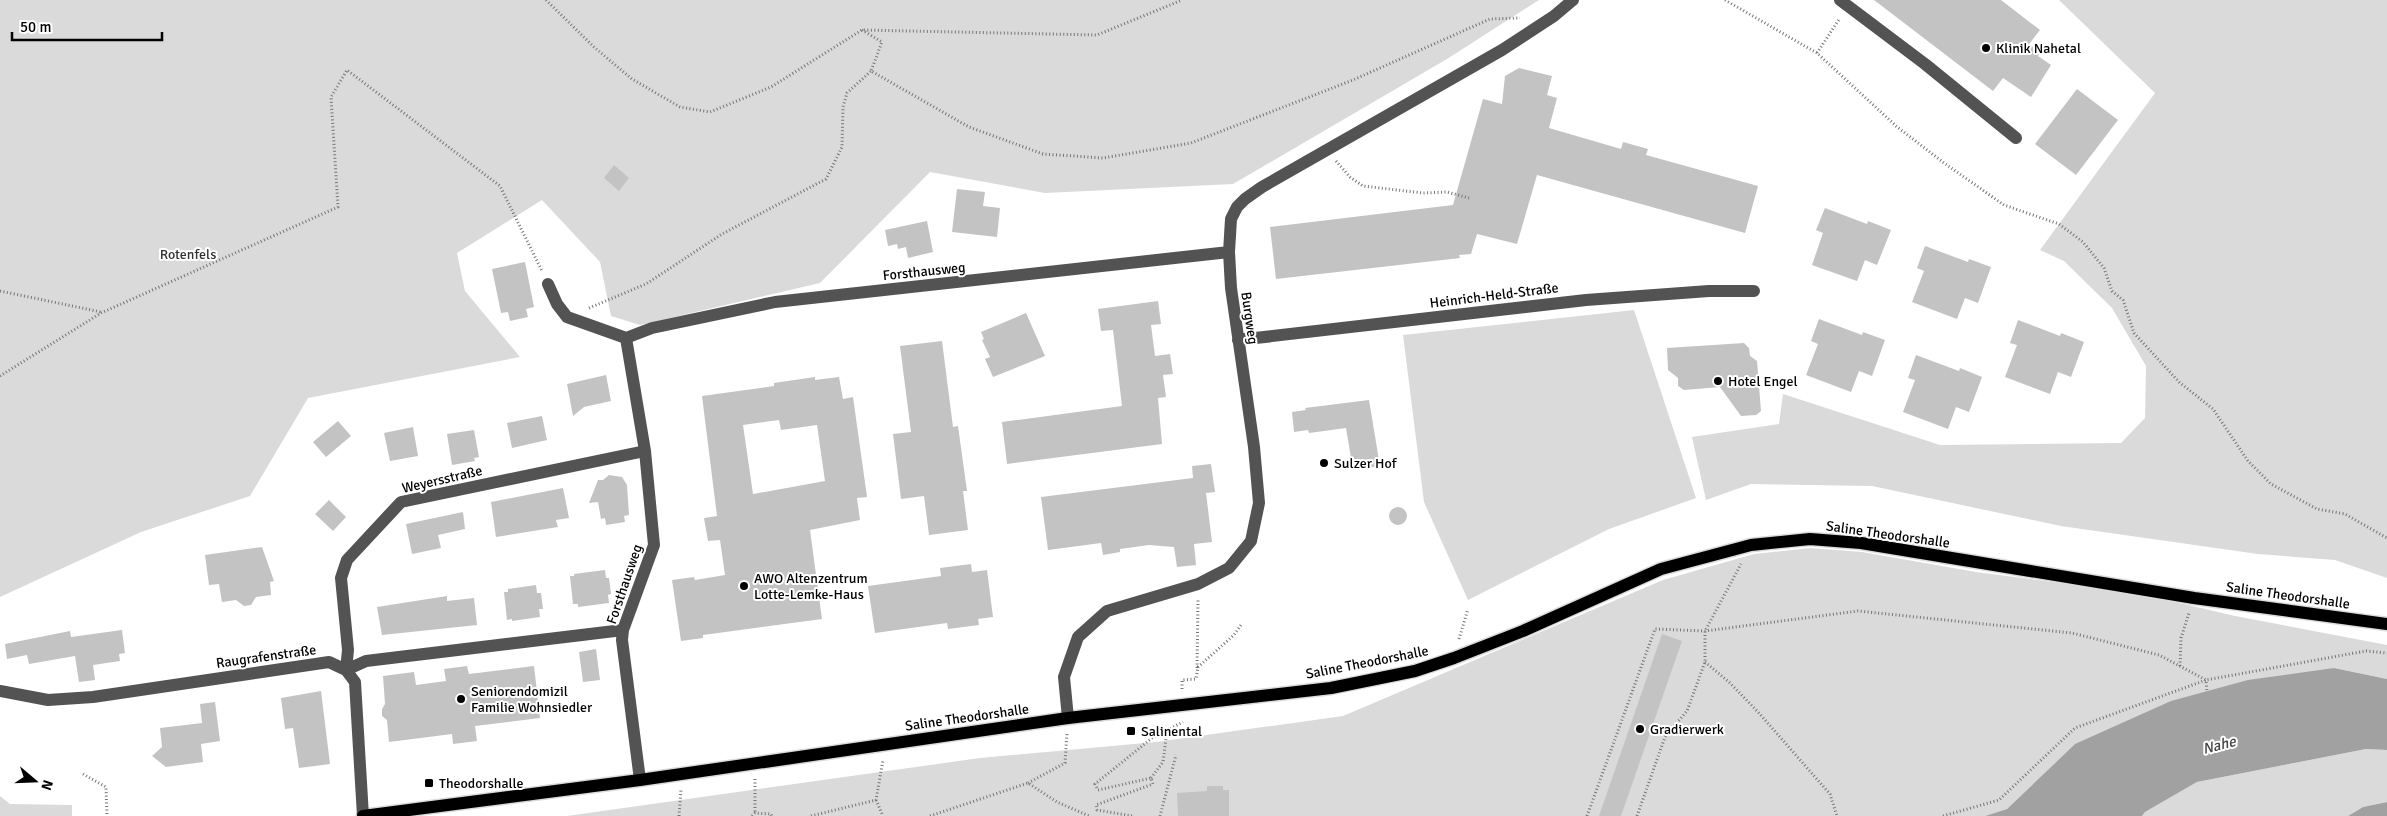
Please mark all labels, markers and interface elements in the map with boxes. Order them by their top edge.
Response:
scale bar [12,10,162,42]
text: 50 m [20,18,51,36]
place label: Klinik Nahetal [1996,40,2081,57]
marker: Klinik Nahetal [1980,42,1992,54]
park label: Rotenfels [160,246,216,263]
street label: Forsthausweg [882,259,966,284]
street label: Heinrich-Held-Straße [1429,279,1559,312]
street label: Burgweg [1237,291,1262,345]
place label: Hotel Engel [1728,373,1798,390]
marker: Hotel Engel [1712,375,1724,387]
place label: Sulzer Hof [1334,455,1398,472]
marker: Sulzer Hof [1318,457,1330,469]
street label: Weyersstraße [400,462,484,497]
street label: Saline Theodorshalle [1825,517,1951,552]
street label: Forsthausweg [603,542,646,626]
place label: AWO Altenzentrum Lotte-Lemke-Haus [754,570,868,603]
street label: Saline Theodorshalle [2225,578,2351,613]
marker: AWO Altenzentrum Lotte-Lemke-Haus [738,580,750,592]
street label: Raugrafenstraße [215,641,317,672]
street label: Saline Theodorshalle [1304,642,1430,683]
place label: Seniorendomizil Familie Wohnsiedler [471,683,593,716]
marker: Seniorendomizil Familie Wohnsiedler [455,693,467,705]
street label: Saline Theodorshalle [904,700,1030,735]
place label: Gradierwerk [1650,721,1724,738]
place label: Salinental [1141,723,1202,740]
marker: Gradierwerk [1634,723,1646,735]
marker: Salinental [1125,725,1137,737]
water label: Nahe [2201,732,2239,758]
north arrow [10,756,60,806]
place label: Theodorshalle [439,775,523,792]
marker: Theodorshalle [423,777,435,789]
text: N [37,778,56,792]

